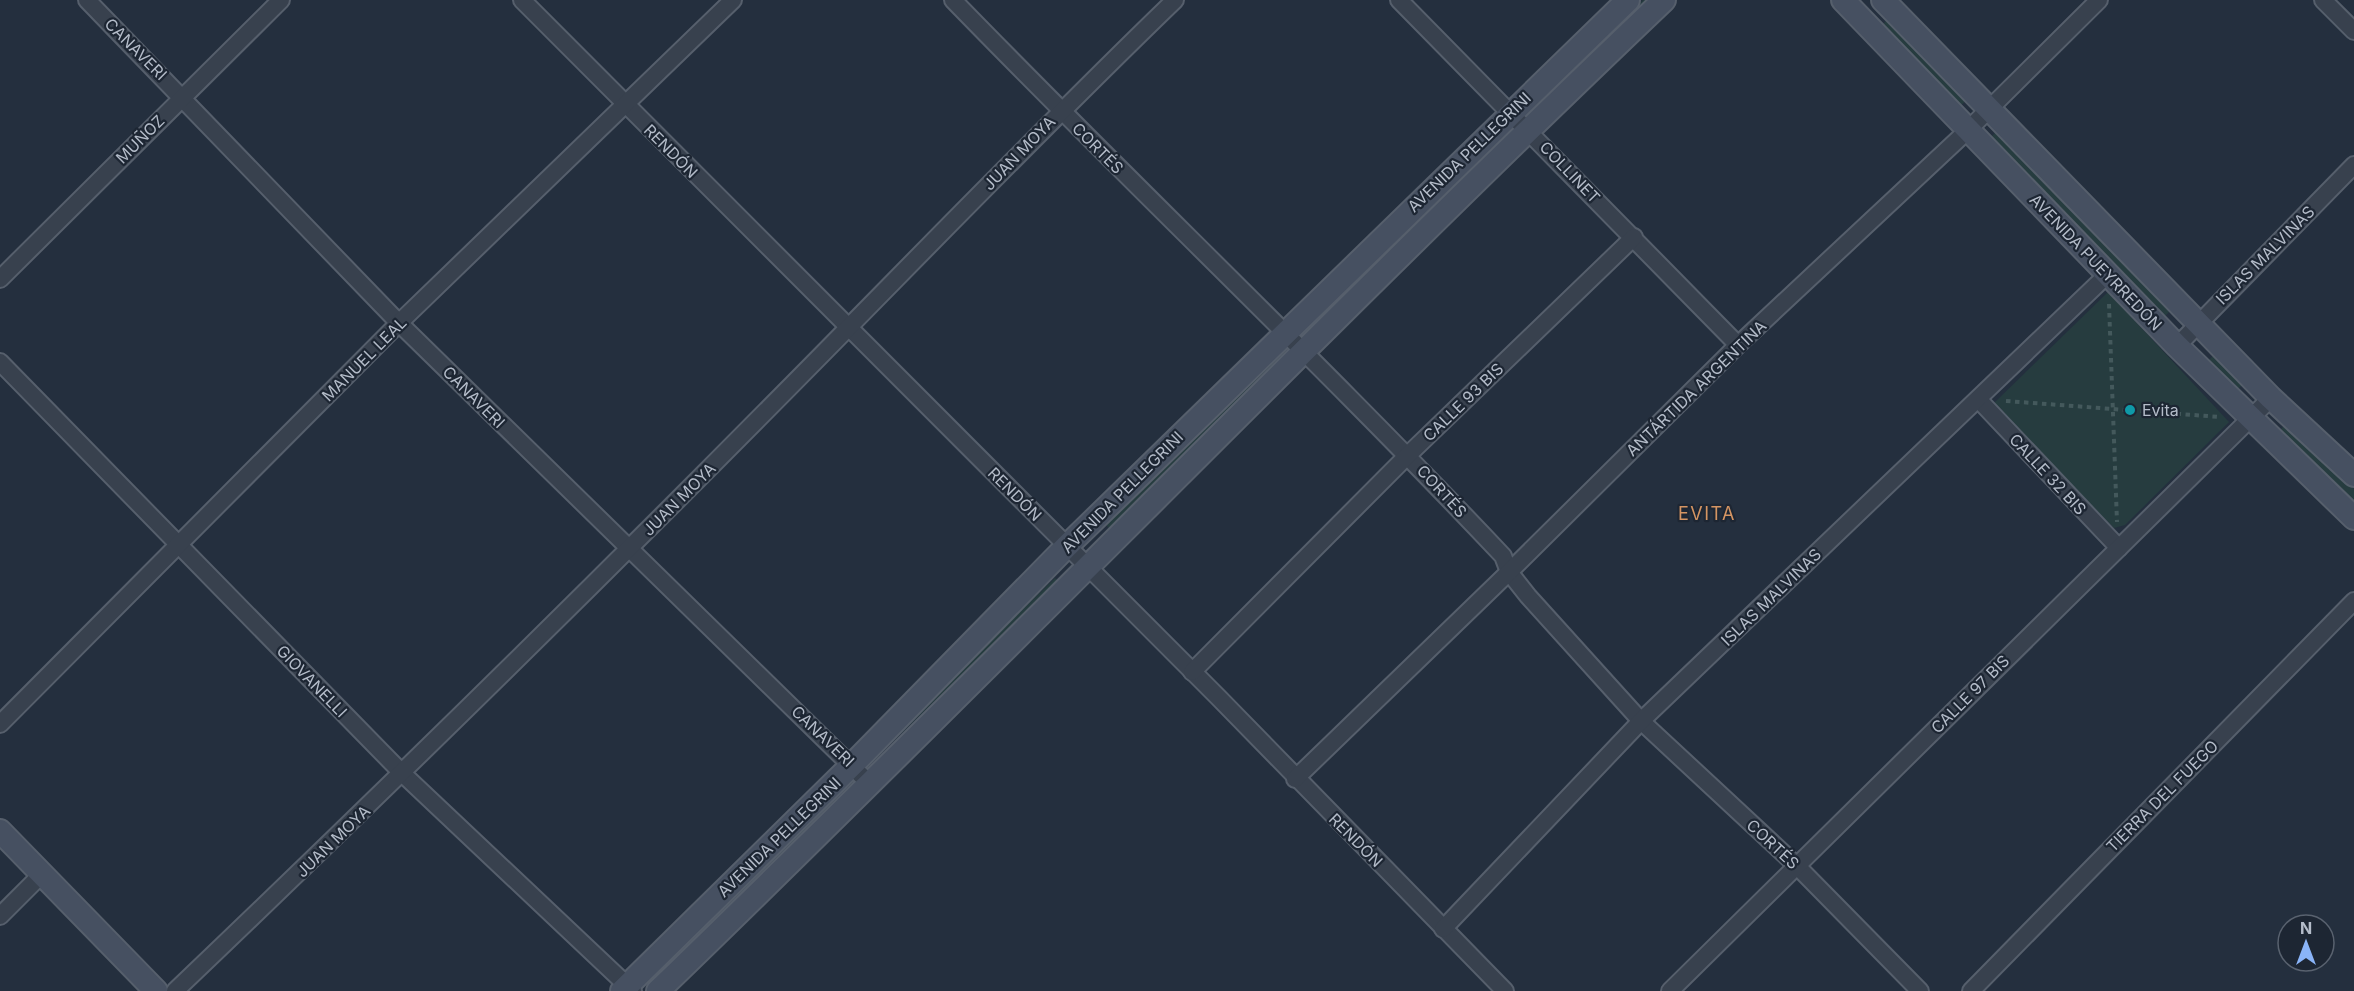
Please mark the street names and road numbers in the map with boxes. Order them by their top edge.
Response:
street label: CANAVERI [101,14,171,84]
street label: AVENIDA PELLEGRINI [1403,88,1535,216]
street label: MUÑOZ [111,110,169,168]
street label: JUAN MOYA [979,112,1059,194]
street label: CORTÉS [1068,118,1128,178]
street label: RENDÓN [640,120,702,182]
street label: COLLINET [1536,137,1604,207]
street label: AVENIDA PUEYRREDÓN [2026,190,2166,334]
street label: ISLAS MALVINAS [2211,201,2319,309]
street label: MANUEL LEAL [318,313,410,405]
street label: ANTÁRTIDA ARGENTINA [1622,316,1770,460]
street label: CALLE 93 BIS [1419,359,1507,445]
street label: CANAVERI [439,362,509,432]
street label: AVENIDA PELLEGRINI [1057,427,1187,557]
street label: CALLE 32 BIS [2005,429,2091,519]
street label: JUAN MOYA [638,458,720,540]
street label: CORTÉS [1413,461,1471,521]
street label: RENDÓN [984,463,1046,525]
street label: ISLAS MALVINAS [1717,544,1825,650]
street label: GIOVANELLI [273,641,351,721]
street label: CALLE 97 BIS [1927,651,2013,737]
street label: CANAVERI [787,701,859,771]
street label: TIERRA DEL FUEGO [2102,736,2222,856]
street label: AVENIDA PELLEGRINI [713,773,845,901]
street label: JUAN MOYA [292,801,374,881]
street label: RENDÓN [1325,809,1387,871]
street label: CORTÉS [1743,815,1803,873]

